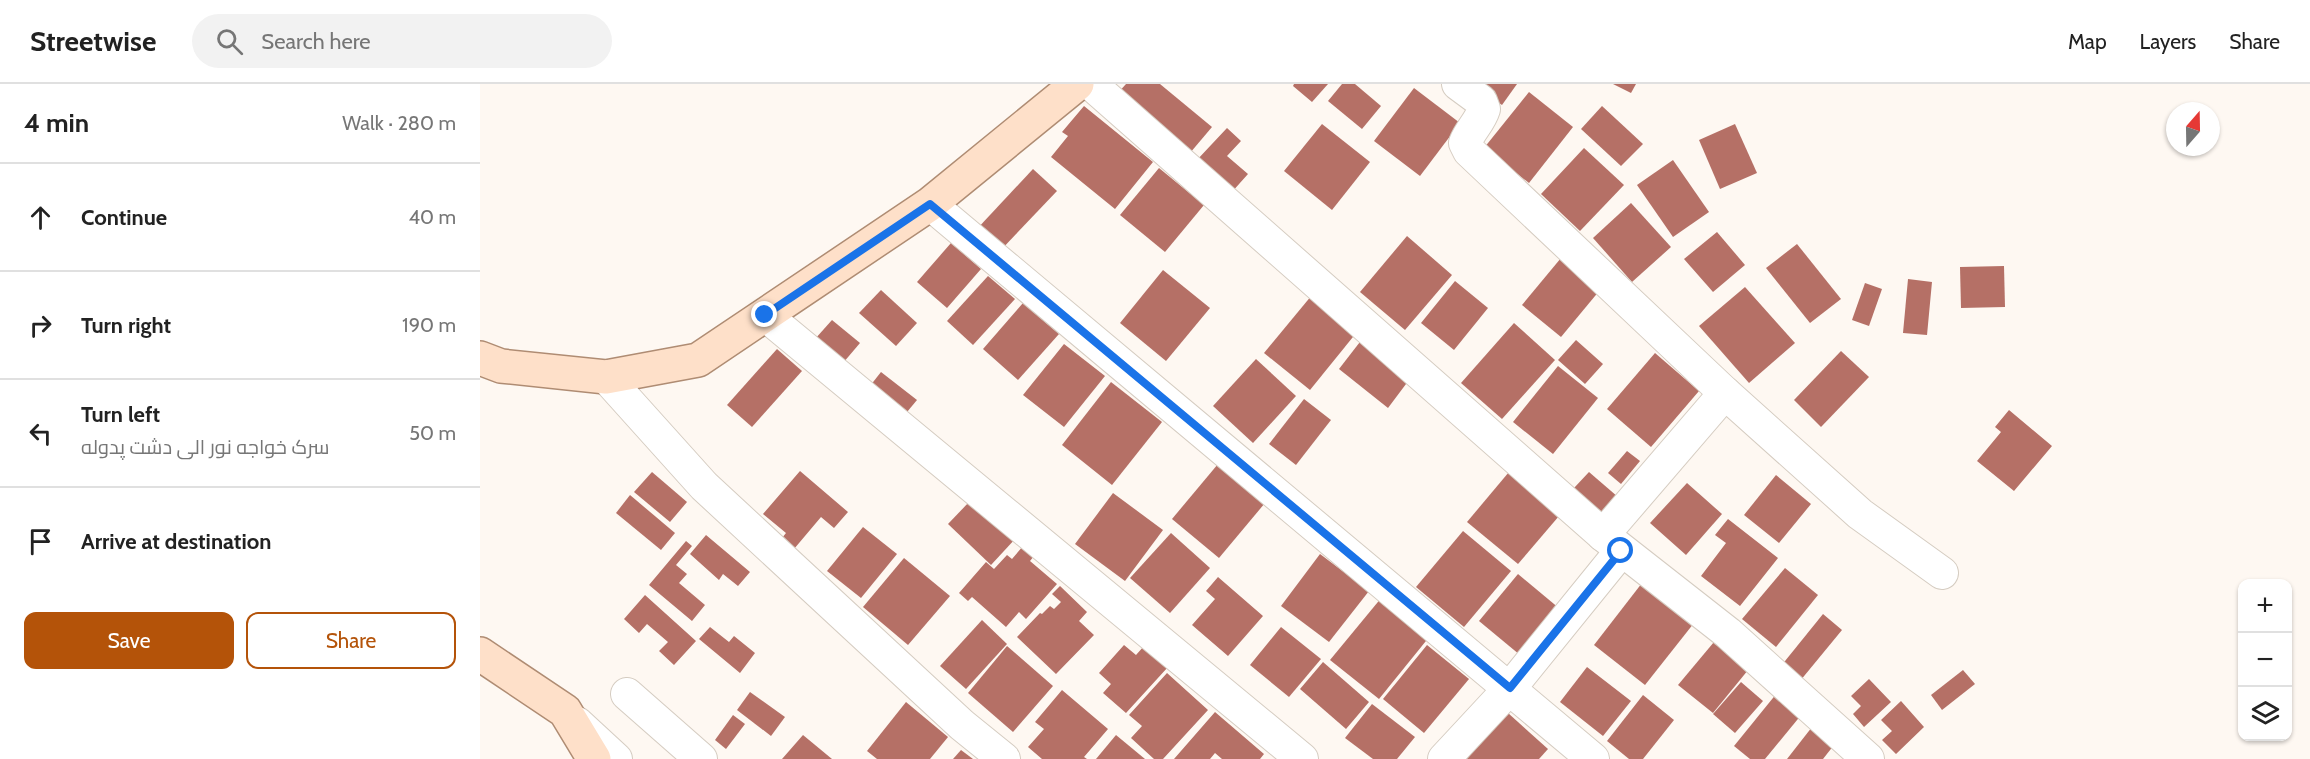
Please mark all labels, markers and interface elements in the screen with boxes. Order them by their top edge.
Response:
search box [192,14,612,68]
text: Streetwise [30,24,156,58]
icon: search [213,25,246,58]
text: Search here [261,28,371,55]
text: Map [2068,29,2107,54]
text: Layers [2140,29,2196,54]
text: Share [2229,29,2280,54]
north arrow [2166,102,2220,156]
text: 4 min [24,107,89,139]
text: Walk · 280 m [342,111,456,135]
icon: ahead [24,201,57,234]
text: Continue [81,204,167,231]
text: 40 m [408,205,456,229]
route end [751,301,777,327]
icon: right [24,309,57,342]
text: Turn right [81,312,171,339]
text: 190 m [402,313,456,337]
text: Turn left [81,401,160,428]
icon: left [24,417,57,450]
text: 50 m [409,421,456,445]
text: سرک خواجه نور الی دشت پدوله [81,435,329,459]
icon: arrive [24,525,57,558]
text: Arrive at destination [81,528,271,555]
route start [1607,537,1633,563]
map controls [2238,579,2292,741]
button: + [2238,579,2292,633]
button: Save [24,612,234,669]
button: Share [246,612,456,669]
button: − [2238,633,2292,687]
button: layers [2238,687,2292,741]

